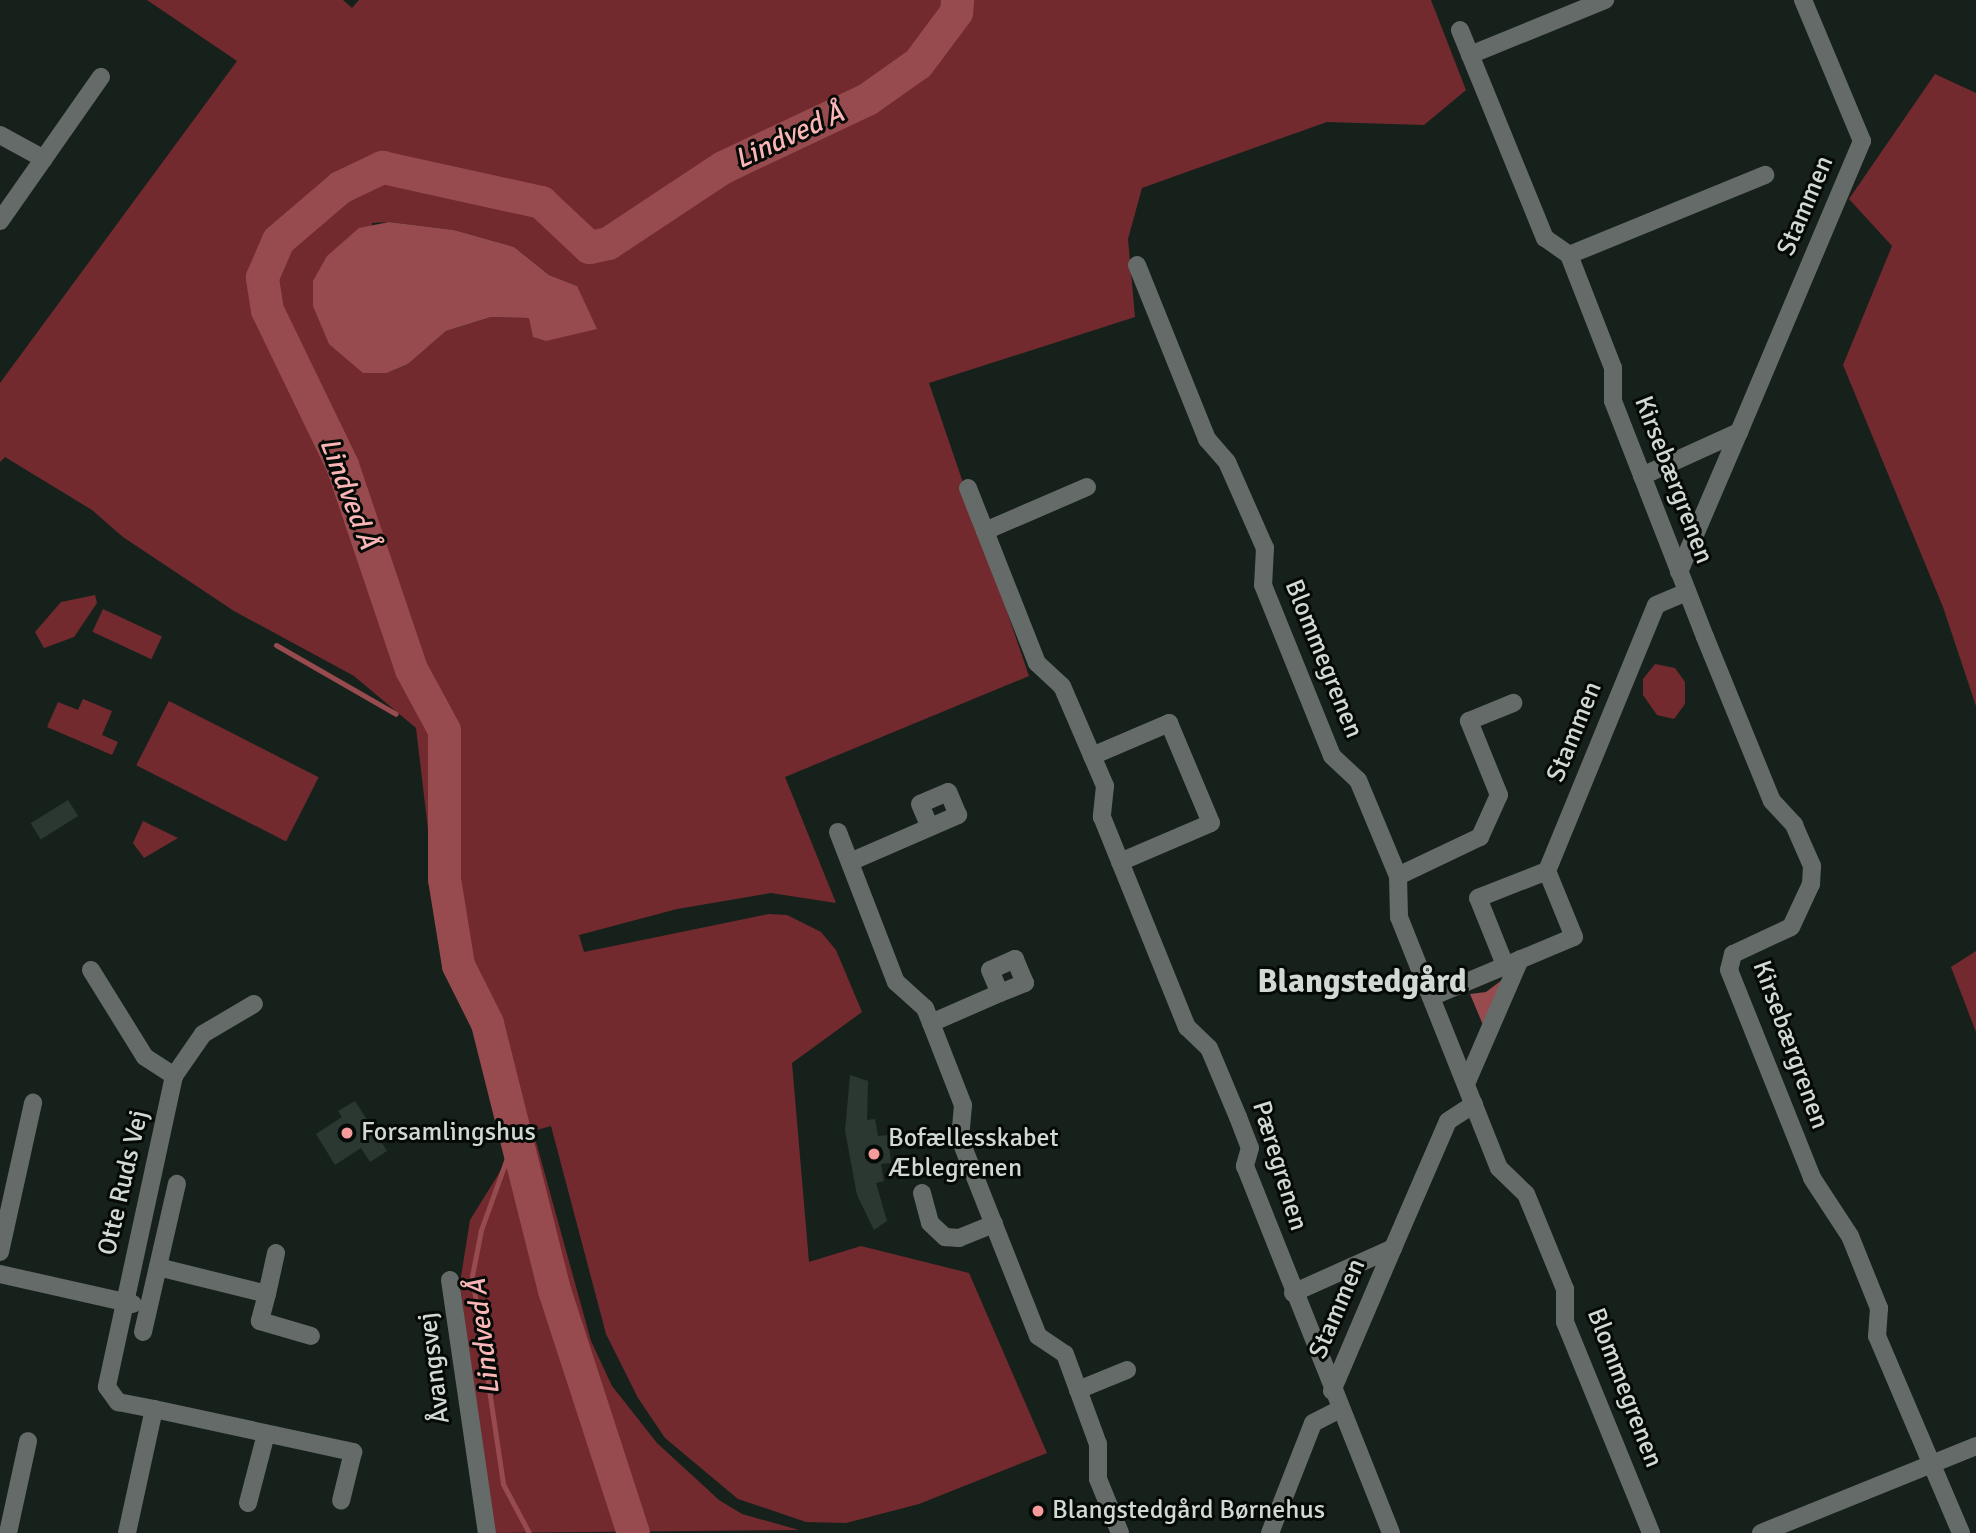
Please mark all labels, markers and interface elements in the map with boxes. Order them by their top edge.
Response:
water label: Lindved Å [729,96,849,176]
street label: Stammen [1771,151,1841,261]
street label: Kirsebærgrenen [1627,392,1719,568]
water label: Lindved Å [312,433,386,553]
street label: Blommegrenen [1277,575,1369,743]
street label: Stammen [1541,677,1609,787]
street label: Kirsebærgrenen [1745,956,1835,1134]
district label: Blangstedgård [1257,962,1467,1002]
street label: Pæregrenen [1245,1097,1313,1235]
street label: Otte Ruds Vej [92,1107,156,1259]
place label: Forsamlingshus [361,1117,536,1149]
place label: Bofællesskabet Æblegrenen [888,1123,1059,1184]
marker: Forsamlingshus [339,1125,355,1141]
marker: Bofællesskabet Æblegrenen [866,1146,882,1162]
street label: Stammen [1303,1254,1373,1364]
water label: Lindved Å [459,1277,507,1397]
street label: Blommegrenen [1579,1304,1669,1472]
street label: Åvangsvej [413,1311,457,1425]
place label: Blangstedgård Børnehus [1052,1495,1325,1527]
marker: Blangstedgård Børnehus [1030,1503,1046,1519]

